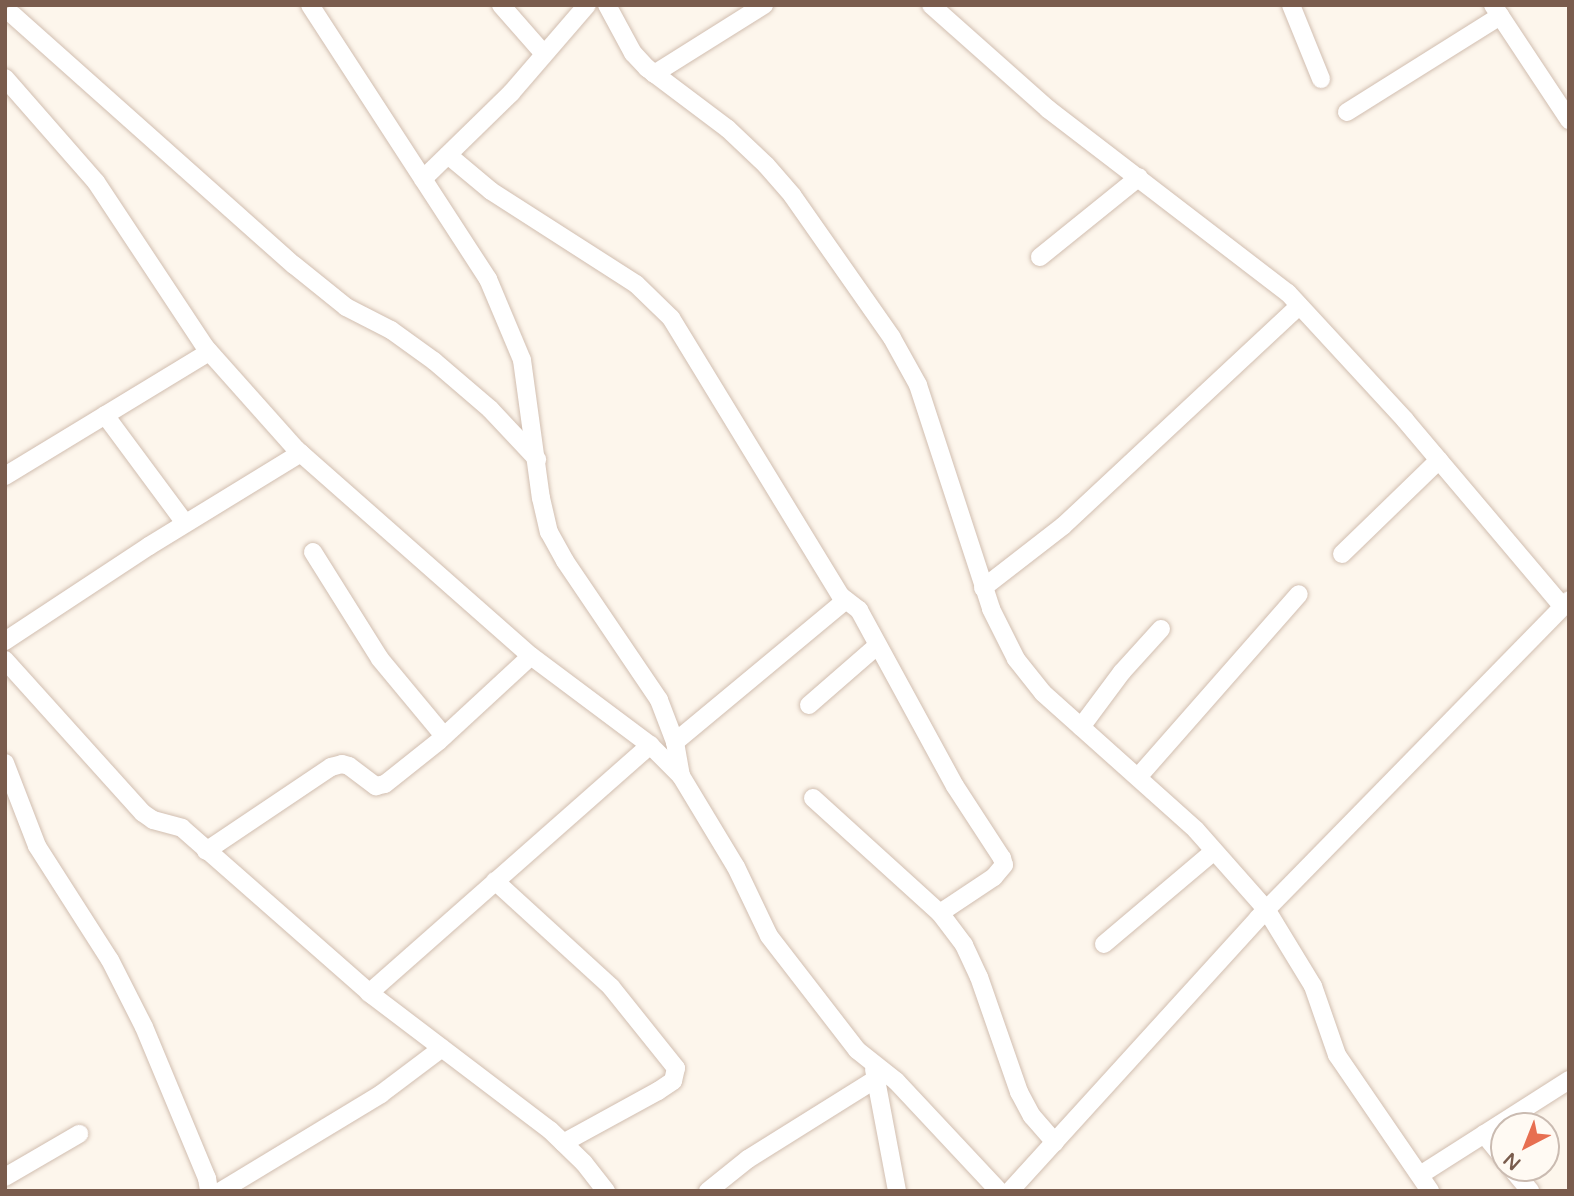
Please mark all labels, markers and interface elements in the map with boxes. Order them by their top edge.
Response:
north arrow [1490,1112,1560,1182]
text: N [1499,1148,1525,1174]

